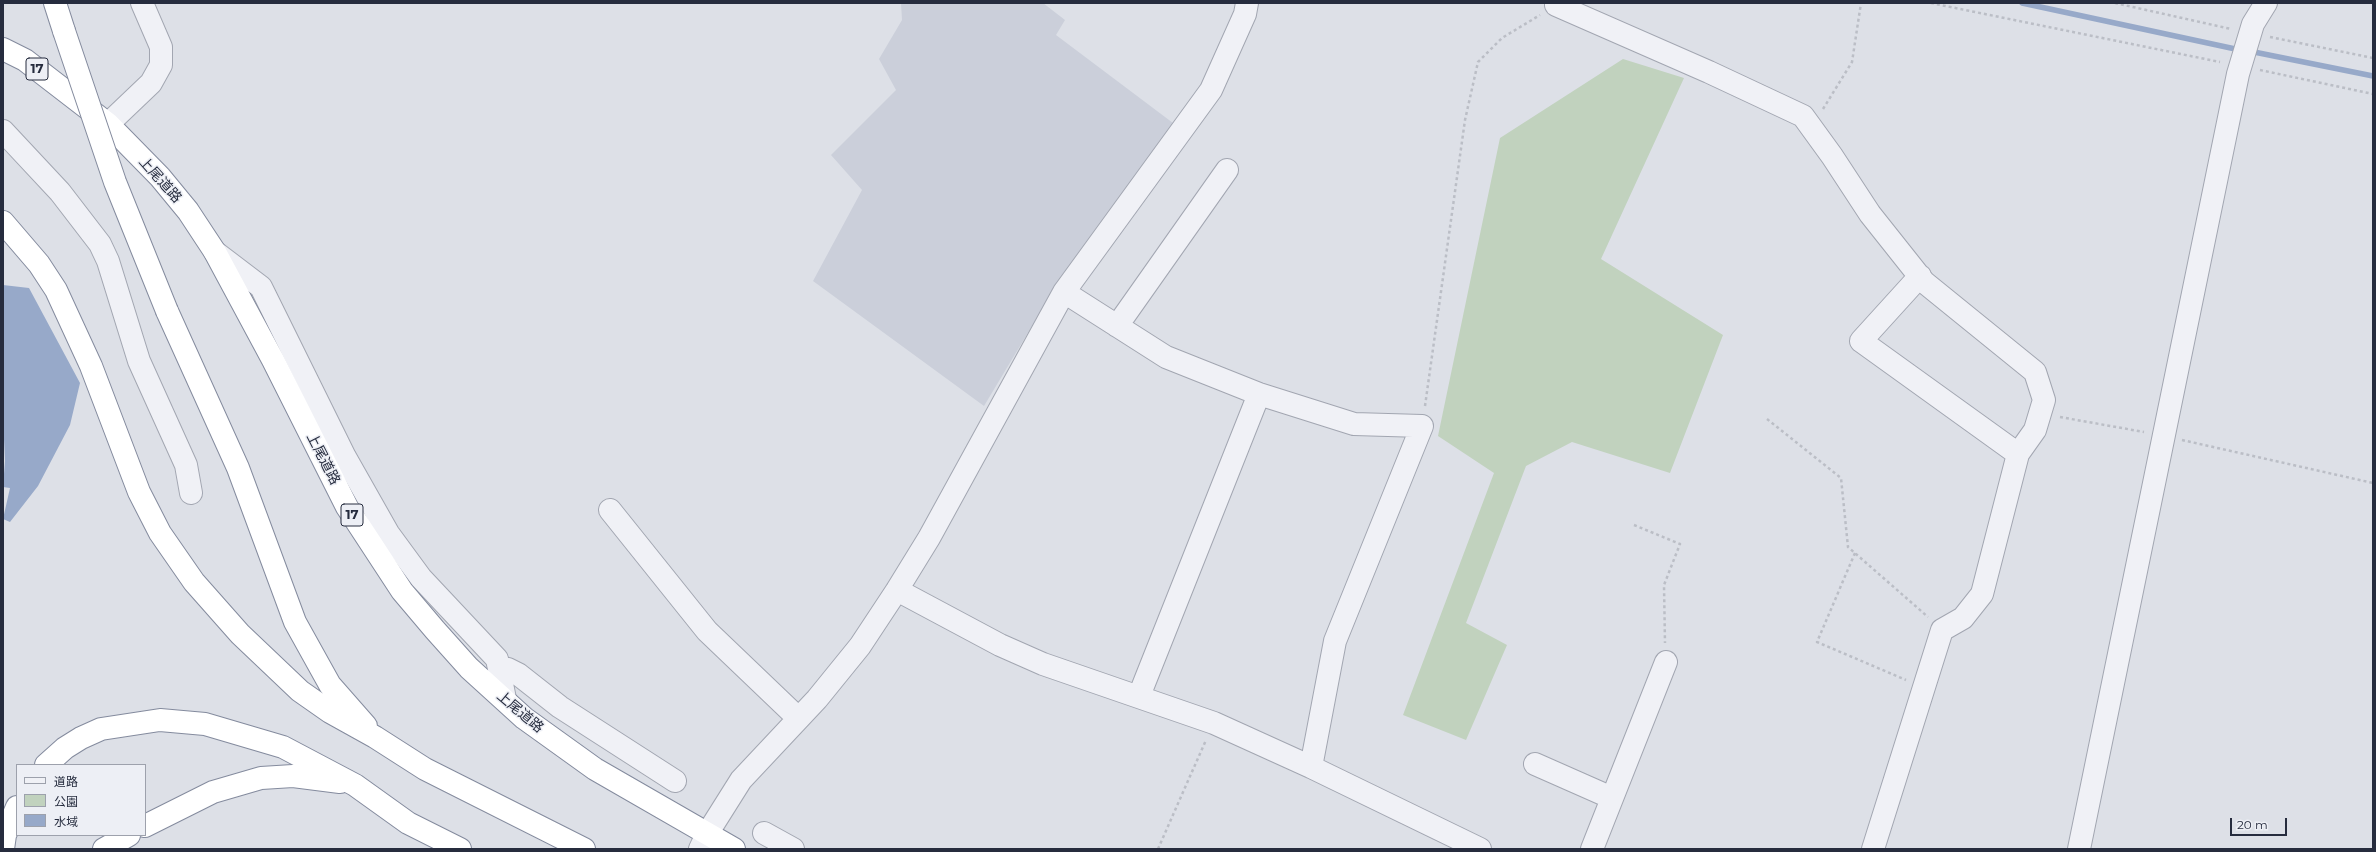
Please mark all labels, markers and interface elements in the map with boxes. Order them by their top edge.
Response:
road number: 17 [26,58,48,80]
street label: 上尾道路 [135,154,185,206]
street label: 上尾道路 [303,430,343,488]
road number: 17 [341,504,363,526]
street label: 上尾道路 [493,688,547,736]
legend [16,764,146,836]
text: 道路 [54,774,78,789]
text: 公園 [54,794,78,809]
scale bar [2232,810,2289,836]
text: 水域 [54,814,78,829]
text: 20 m [2237,817,2268,832]

